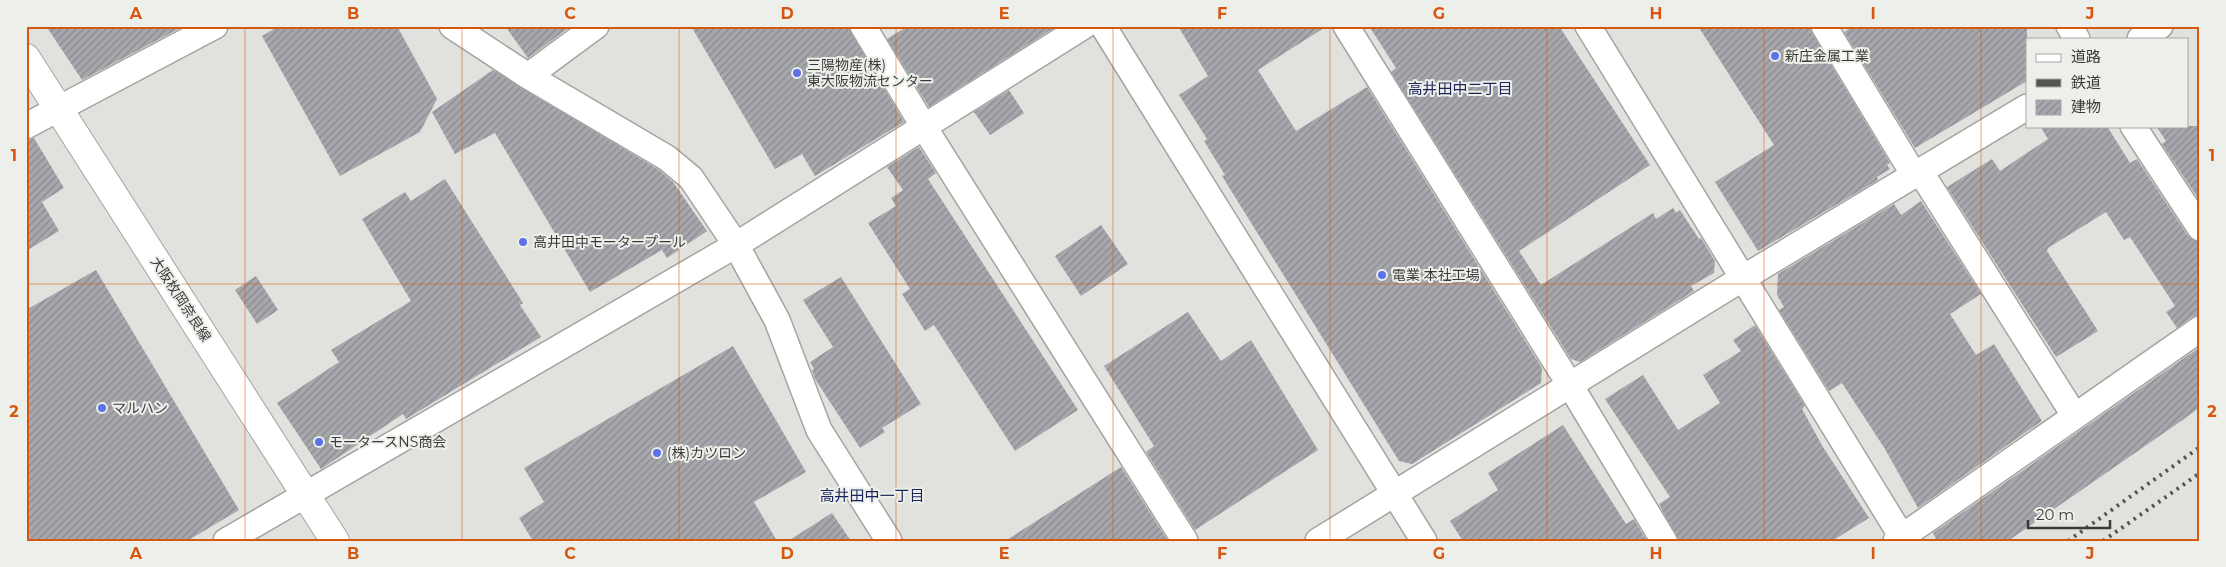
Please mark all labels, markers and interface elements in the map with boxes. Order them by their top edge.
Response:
text: A [129,4,143,23]
text: B [347,4,359,23]
text: C [564,4,576,23]
text: D [780,4,794,23]
text: E [999,4,1009,23]
text: F [1217,4,1227,23]
text: G [1433,4,1445,23]
text: H [1650,4,1662,23]
text: I [1870,4,1876,23]
text: J [2085,4,2094,23]
legend [2026,38,2188,128]
place label: 新庄金属工業 [1785,47,1869,65]
text: 道路 [2071,47,2101,66]
marker: 新庄金属工業 [1769,50,1781,62]
place label: 三陽物産(株) 東大阪物流センター [807,56,933,90]
marker: 三陽物産(株) 東大阪物流センター [791,67,803,79]
text: 鉄道 [2071,73,2101,92]
district label: 高井田中二丁目 [1407,79,1513,98]
text: 建物 [2071,97,2101,116]
text: 1 [11,146,17,165]
text: 1 [2209,146,2215,165]
place label: 高井田中モータープール [533,233,686,251]
marker: 高井田中モータープール [517,236,529,248]
street label: 大阪枚岡奈良線 [147,253,215,345]
place label: 電業 本社工場 [1392,266,1480,284]
marker: 電業 本社工場 [1376,269,1388,281]
place label: マルハン [112,399,168,417]
text: 2 [9,402,19,421]
marker: マルハン [96,402,108,414]
text: 2 [2207,402,2217,421]
place label: モータースNS商会 [329,433,446,451]
marker: モータースNS商会 [313,436,325,448]
place label: (株)カツロン [667,444,746,462]
marker: (株)カツロン [651,447,663,459]
district label: 高井田中一丁目 [819,486,925,505]
scale bar [2028,497,2111,529]
text: 20 m [2036,505,2074,524]
text: A [129,544,143,563]
text: B [347,544,359,563]
text: C [564,544,576,563]
text: D [780,544,794,563]
text: E [999,544,1009,563]
text: F [1217,544,1227,563]
text: G [1433,544,1445,563]
text: H [1650,544,1662,563]
text: I [1870,544,1876,563]
text: J [2085,544,2094,563]

